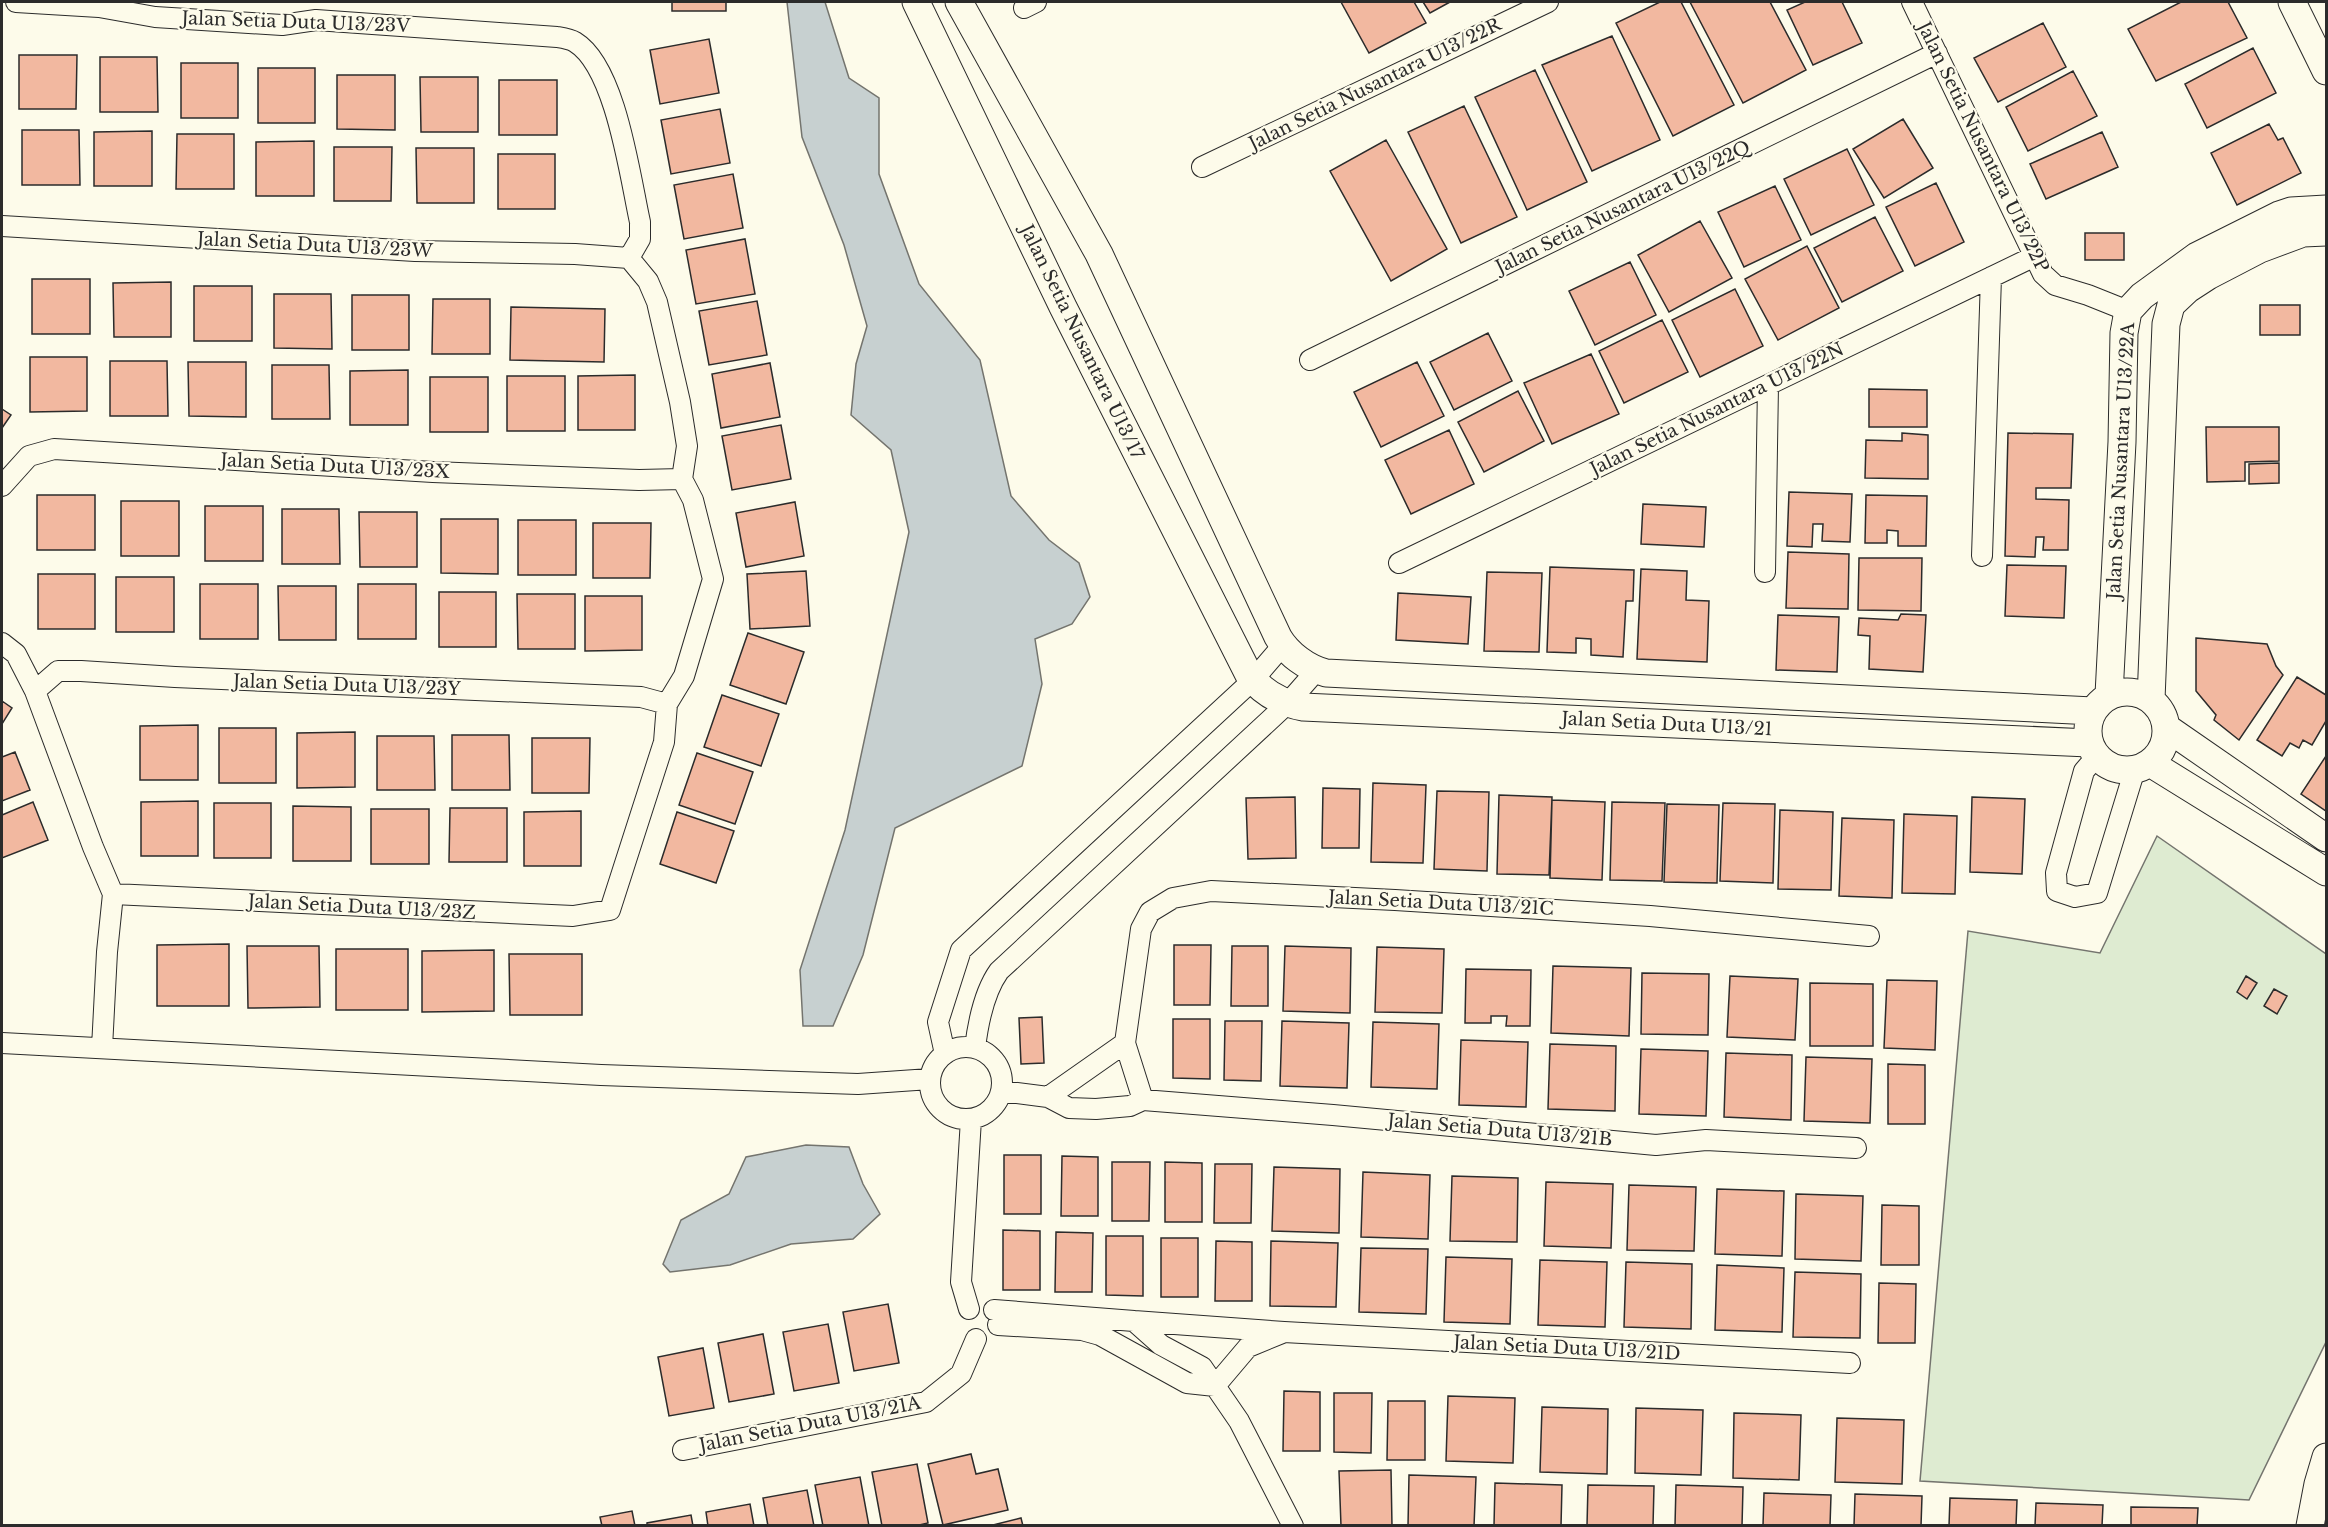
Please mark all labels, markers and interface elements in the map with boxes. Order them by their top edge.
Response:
street label: Jalan Setia Duta U13/23V [179,7,411,37]
street label: Jalan Setia Nusantara U13/22R [1244,13,1505,156]
street label: Jalan Setia Nusantara U13/22P [1912,16,2053,276]
street label: Jalan Setia Nusantara U13/22Q [1490,136,1754,279]
street label: Jalan Setia Nusantara U13/17 [1015,219,1149,464]
street label: Jalan Setia Duta U13/23W [195,228,434,262]
street label: Jalan Setia Nusantara U13/22A [2103,321,2139,602]
street label: Jalan Setia Nusantara U13/22N [1585,338,1848,481]
street label: Jalan Setia Duta U13/23X [218,449,450,483]
street label: Jalan Setia Duta U13/23Y [231,670,462,700]
street label: Jalan Setia Duta U13/21 [1559,707,1773,741]
street label: Jalan Setia Duta U13/21C [1326,886,1554,920]
street label: Jalan Setia Duta U13/23Z [245,890,477,924]
street label: Jalan Setia Duta U13/21B [1385,1109,1613,1151]
street label: Jalan Setia Duta U13/21D [1451,1331,1681,1365]
street label: Jalan Setia Duta U13/21A [695,1391,924,1457]

